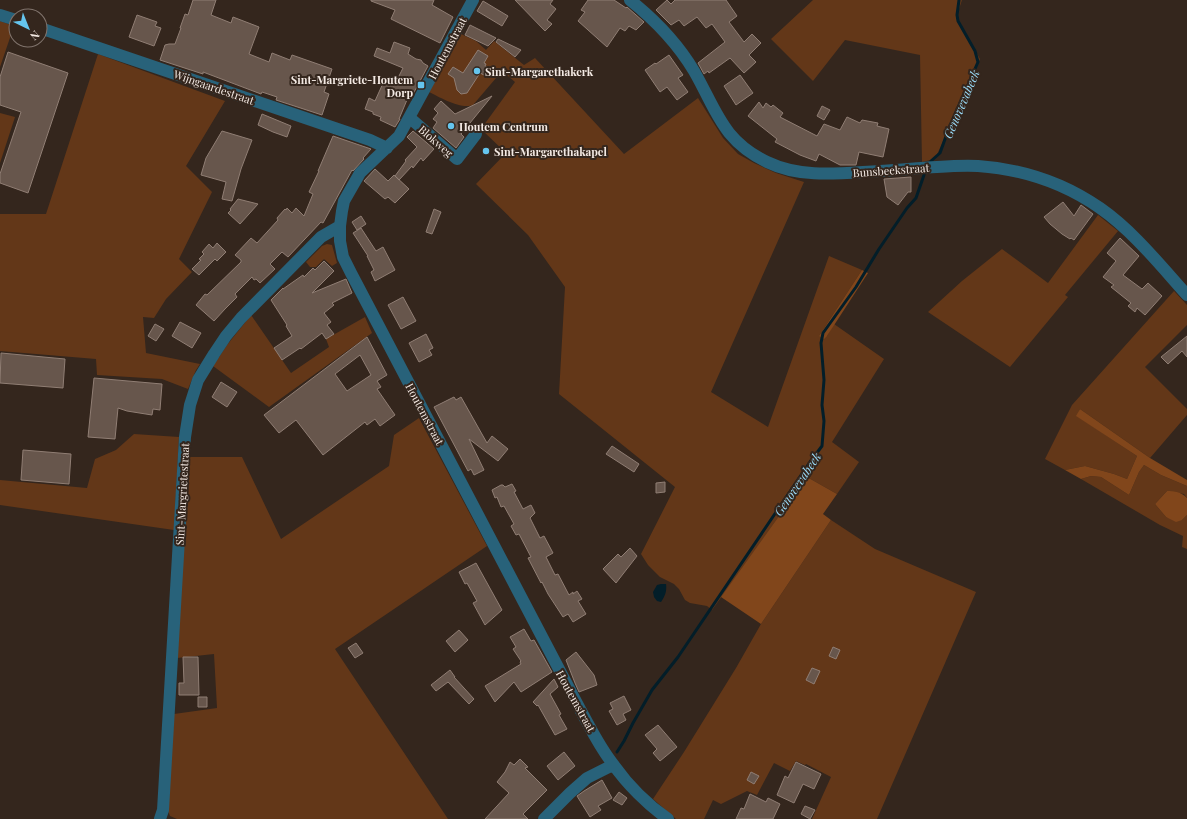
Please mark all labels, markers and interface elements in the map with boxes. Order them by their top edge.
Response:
north arrow [8,8,48,48]
street label: Houtemstraat [424,14,470,82]
text: N [27,27,43,44]
place label: Sint-Margarethakerk [485,64,594,79]
street label: Wijngaardestraat [171,66,256,108]
marker: Sint-Margarethakerk [472,66,482,76]
water label: Genovevabeek [939,67,983,141]
place label: Sint-Margriete-Houtem Dorp [291,72,413,100]
marker: Sint-Margriete-Houtem Dorp [416,80,426,90]
place label: Houtem Centrum [459,119,548,134]
marker: Houtem Centrum [446,121,456,131]
street label: Blokweg [415,122,457,160]
place label: Sint-Margarethakapel [494,144,607,159]
marker: Sint-Margarethakapel [481,146,491,156]
street label: Bunsbeekstraat [852,160,930,180]
street label: Houtemstraat [402,380,448,448]
street label: Sint-Margrietestraat [172,442,192,546]
water label: Genovevabeek [770,449,824,519]
street label: Houtemstraat [553,667,599,735]

